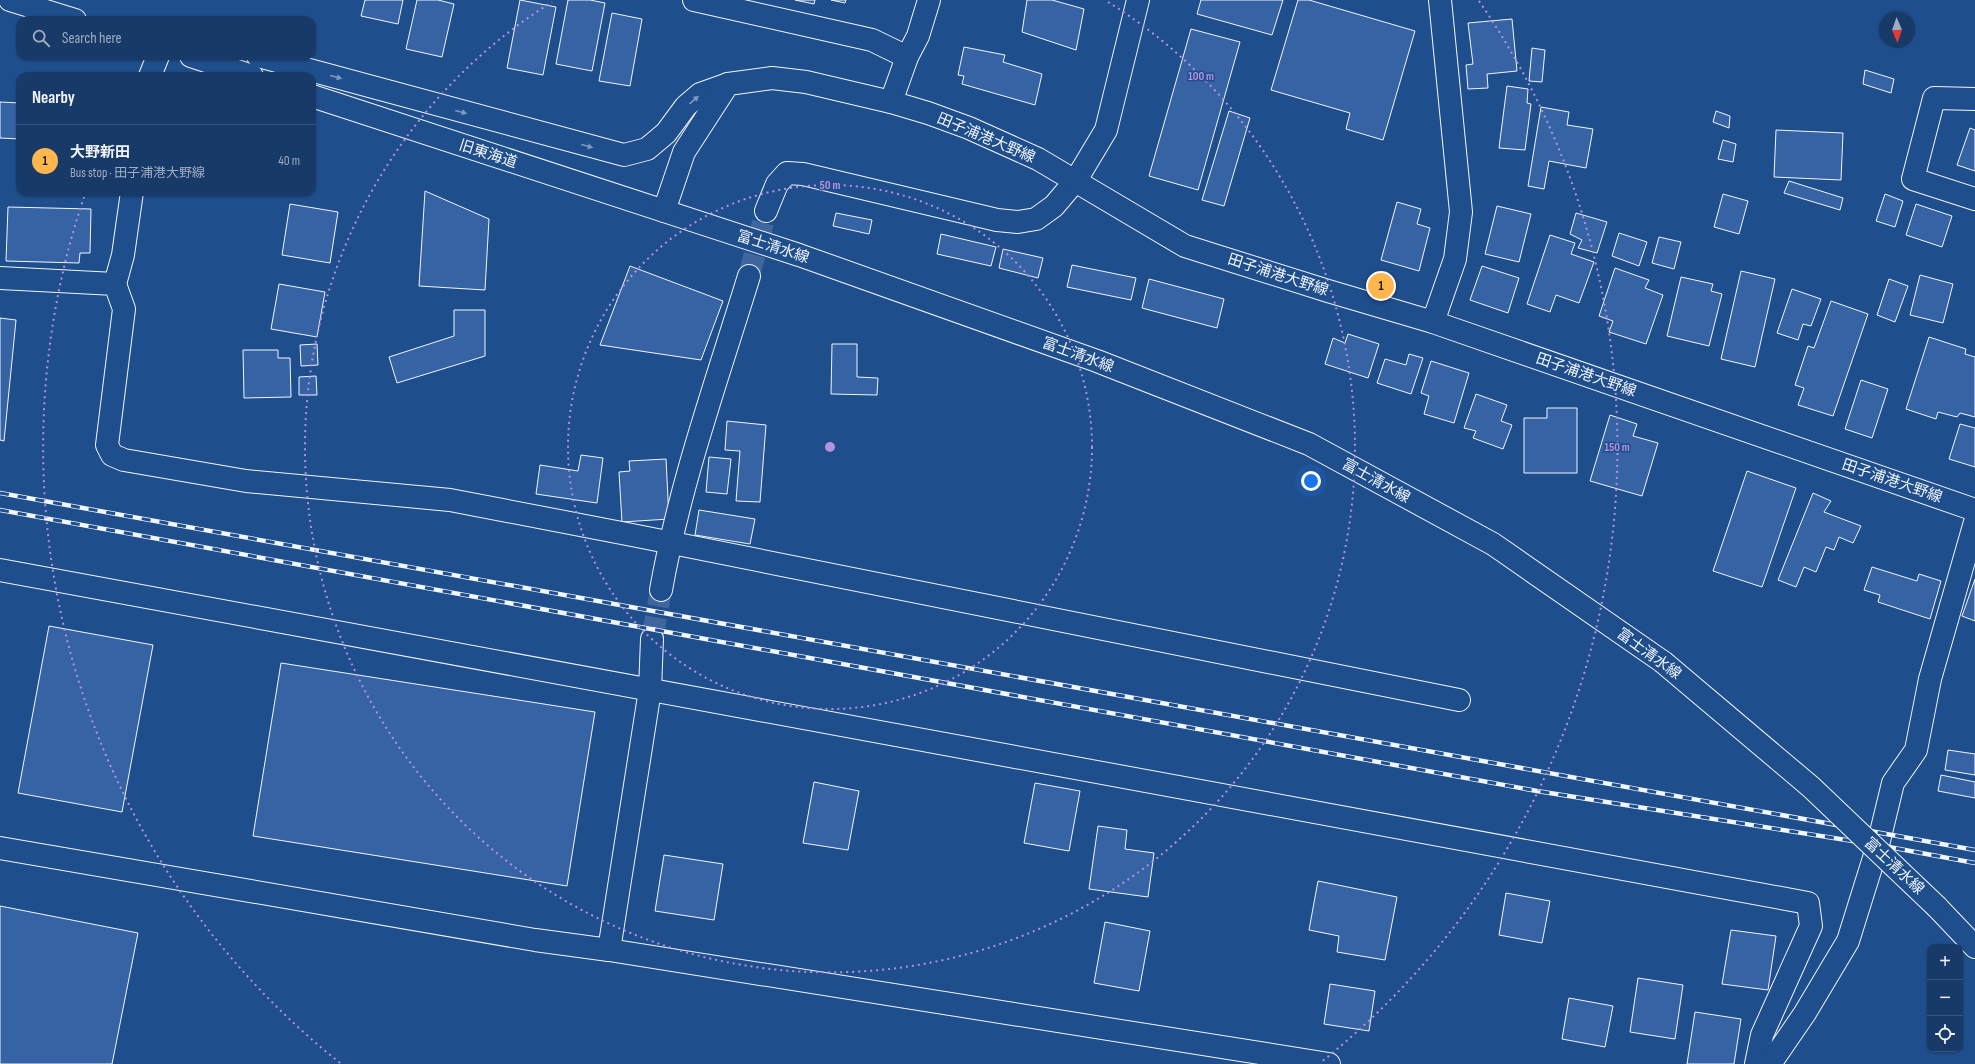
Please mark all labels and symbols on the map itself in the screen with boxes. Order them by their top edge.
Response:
north arrow [1879,12,1915,48]
text: 100 m [1188,69,1214,84]
one-way arrow [330,75,342,81]
one-way arrow [689,96,698,105]
one-way arrow [456,109,468,115]
street label: 田子浦港大野線 [934,109,1038,167]
street label: 旧東海道 [457,136,519,172]
one-way arrow [581,143,593,149]
text: 50 m [820,178,840,193]
street label: 富士清水線 [734,226,812,268]
street label: 田子浦港大野線 [1225,250,1331,300]
pin: 1 [1368,271,1394,301]
street label: 富士清水線 [1040,333,1116,377]
street label: 田子浦港大野線 [1533,349,1639,401]
centre of rings [823,440,837,454]
text: 150 m [1604,440,1630,455]
street label: 富士清水線 [1339,455,1413,507]
street label: 田子浦港大野線 [1839,455,1945,507]
your location [1301,471,1321,491]
street label: 富士清水線 [1613,624,1685,684]
street label: 富士清水線 [1860,833,1928,899]

